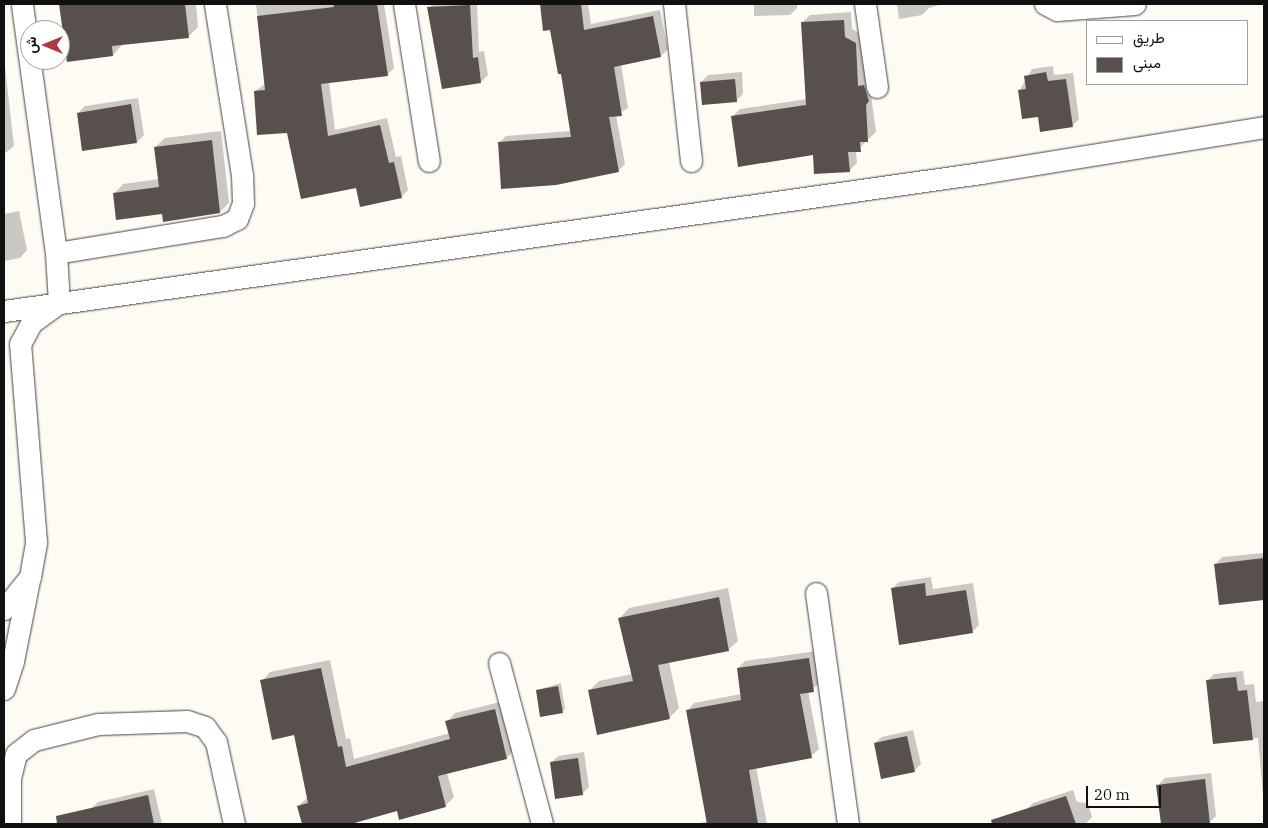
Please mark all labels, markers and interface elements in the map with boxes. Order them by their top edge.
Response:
north arrow [20,20,70,70]
legend [1086,20,1248,85]
text: طريق [1133,28,1165,47]
text: ش [22,37,40,53]
text: مبنى [1133,53,1161,72]
scale bar [1088,776,1163,808]
text: 20 m [1094,785,1130,804]

